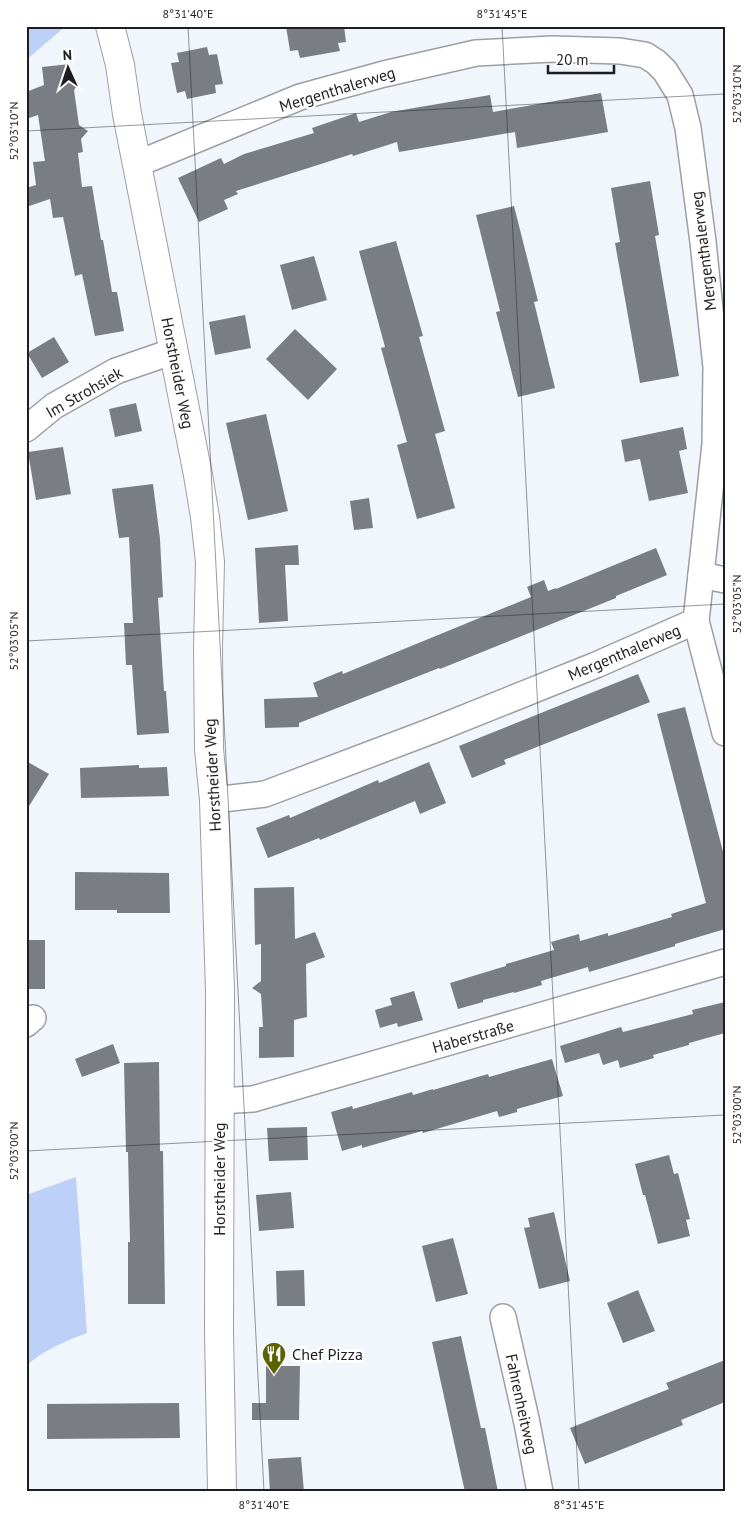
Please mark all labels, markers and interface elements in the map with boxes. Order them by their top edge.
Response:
text: 8°31'40"E [163,6,213,21]
text: 8°31'45"E [477,6,527,21]
north arrow [42,42,92,92]
scale bar [548,42,615,74]
text: N [62,46,72,64]
text: 20 m [556,50,589,69]
street label: Mergenthalerweg [277,62,397,116]
text: 52°03'10"N [729,64,744,124]
text: 52°03'10"N [6,101,21,161]
street label: Mergenthalerweg [686,190,720,312]
street label: Horstheider Weg [157,315,199,431]
street label: Im Strohsiek [42,362,126,422]
text: 52°03'05"N [729,574,744,634]
text: 52°03'05"N [6,611,21,671]
street label: Mergenthalerweg [565,619,683,685]
street label: Horstheider Weg [199,718,225,832]
street label: Haberstraße [430,1015,516,1057]
text: 52°03'00"N [729,1085,744,1145]
text: 52°03'00"N [6,1121,21,1181]
street label: Horstheider Weg [209,1122,229,1236]
restaurant icon: Chef Pizza [261,1341,287,1375]
place label: Chef Pizza [292,1344,363,1364]
street label: Fahrenheitweg [502,1352,542,1456]
text: 8°31'40"E [239,1497,289,1512]
text: 8°31'45"E [554,1497,604,1512]

